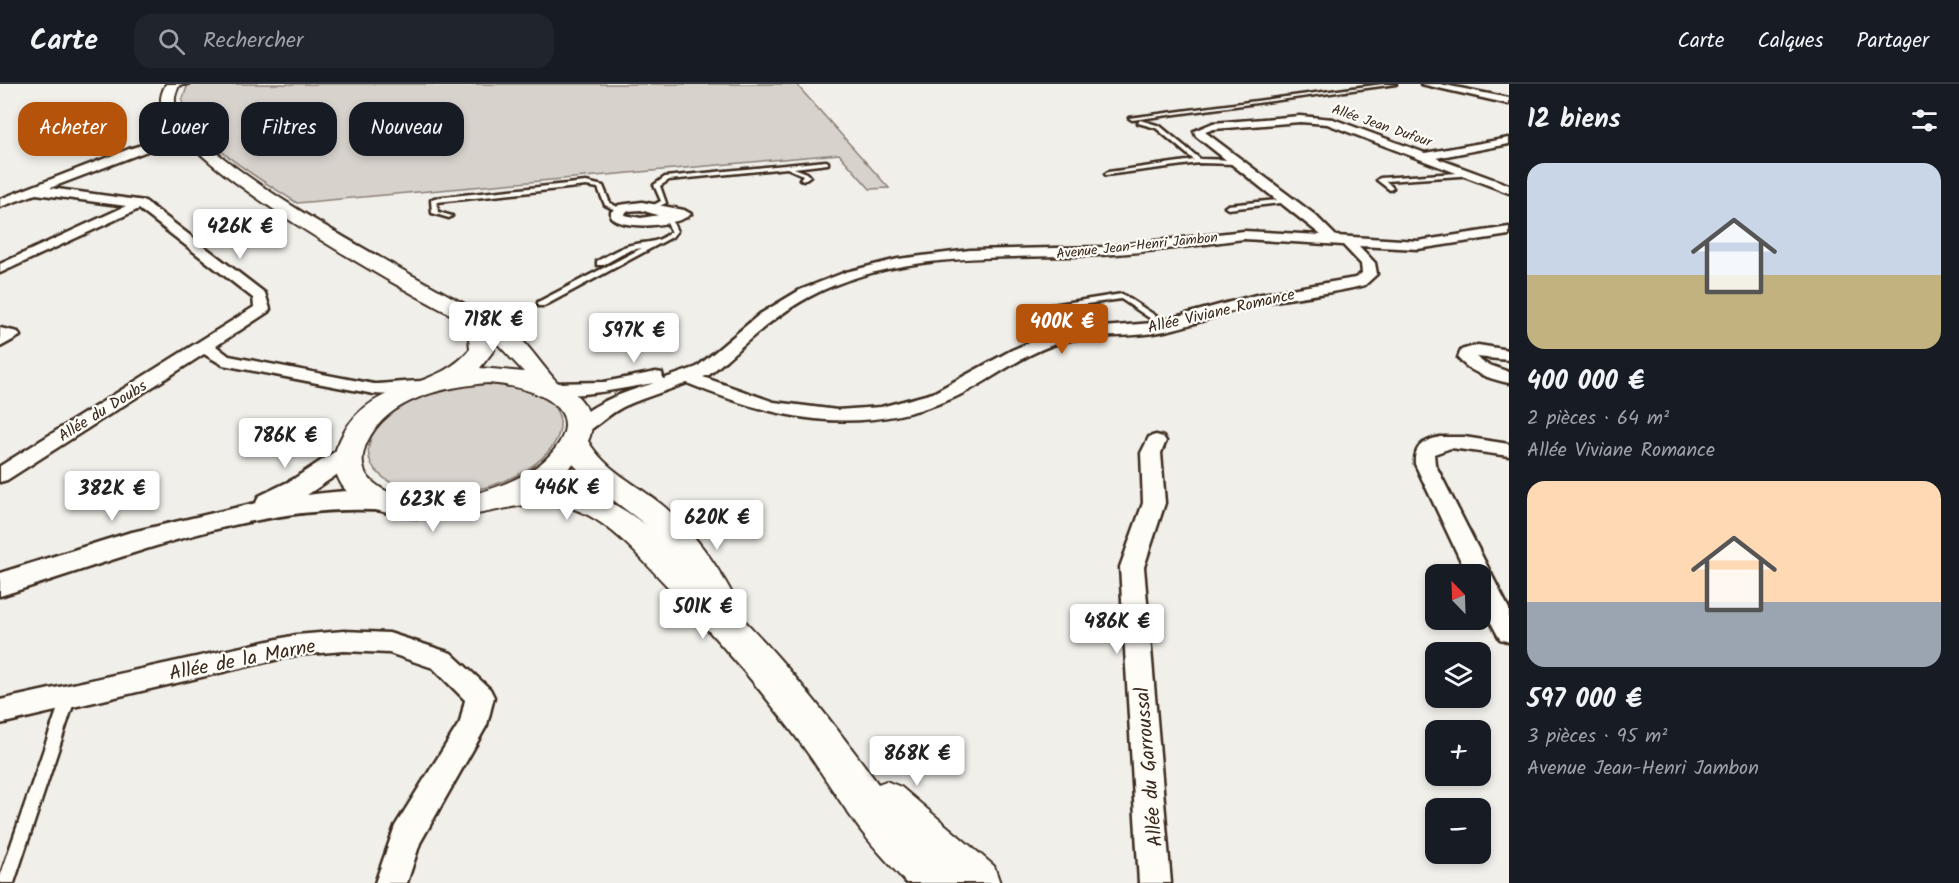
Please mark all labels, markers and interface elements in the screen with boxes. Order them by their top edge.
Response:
search box [134,14,554,68]
text: Carte [30,19,98,64]
text: Rechercher [203,24,303,59]
icon: search [155,25,188,58]
text: Carte [1677,25,1724,58]
text: Calques [1757,25,1823,58]
text: Partager [1856,25,1929,58]
street label: Allée Jean Dufour [1329,99,1436,154]
text: 12 biens [1527,99,1621,141]
chip: Acheter [18,102,127,156]
chip: Louer [139,102,229,156]
chip: Filtres [241,102,337,156]
chip: Nouveau [349,102,464,156]
icon: filters [1908,104,1941,137]
icon: home [1680,202,1788,310]
pin: 426K € [191,209,289,260]
text: 426K € [207,212,273,244]
street label: Avenue Jean-Henri Jambon [1055,227,1219,265]
street label: Allée Viviane Romance [1145,282,1297,341]
pin: 718K € [444,302,542,353]
pin: 400K € [1013,304,1111,355]
text: 718K € [463,305,523,337]
text: 400K € [1030,307,1094,339]
pin: 597K € [585,313,683,364]
text: 597K € [603,316,665,348]
text: 400 000 € [1527,361,1644,403]
street label: Allée du Doubs [53,374,152,449]
text: 2 pièces · 64 m² [1527,403,1669,435]
pin: 786K € [236,418,334,469]
text: 786K € [253,421,317,453]
text: Allée Viviane Romance [1527,435,1715,467]
pin: 446K € [518,470,616,521]
pin: 382K € [63,471,161,522]
text: 446K € [534,473,600,505]
text: 382K € [79,474,145,506]
pin: 623K € [384,482,482,533]
text: 623K € [400,485,466,517]
pin: 620K € [668,500,766,551]
text: 620K € [684,503,750,535]
icon: home [1680,520,1788,628]
north arrow [1425,564,1491,630]
map controls [1425,564,1491,864]
pin: 501K € [654,589,752,640]
text: 501K € [674,592,732,624]
pin: 486K € [1068,604,1166,655]
text: 486K € [1084,607,1150,639]
street label: Allée de la Marne [166,631,318,691]
button: layers [1425,642,1491,708]
text: 597 000 € [1527,679,1642,721]
street label: Allée du Garroussal [1127,686,1173,848]
button: + [1425,720,1491,786]
text: 3 pièces · 95 m² [1527,721,1667,753]
pin: 868K € [868,736,966,787]
text: 868K € [884,739,950,771]
text: Avenue Jean-Henri Jambon [1527,753,1759,785]
button: − [1425,798,1491,864]

